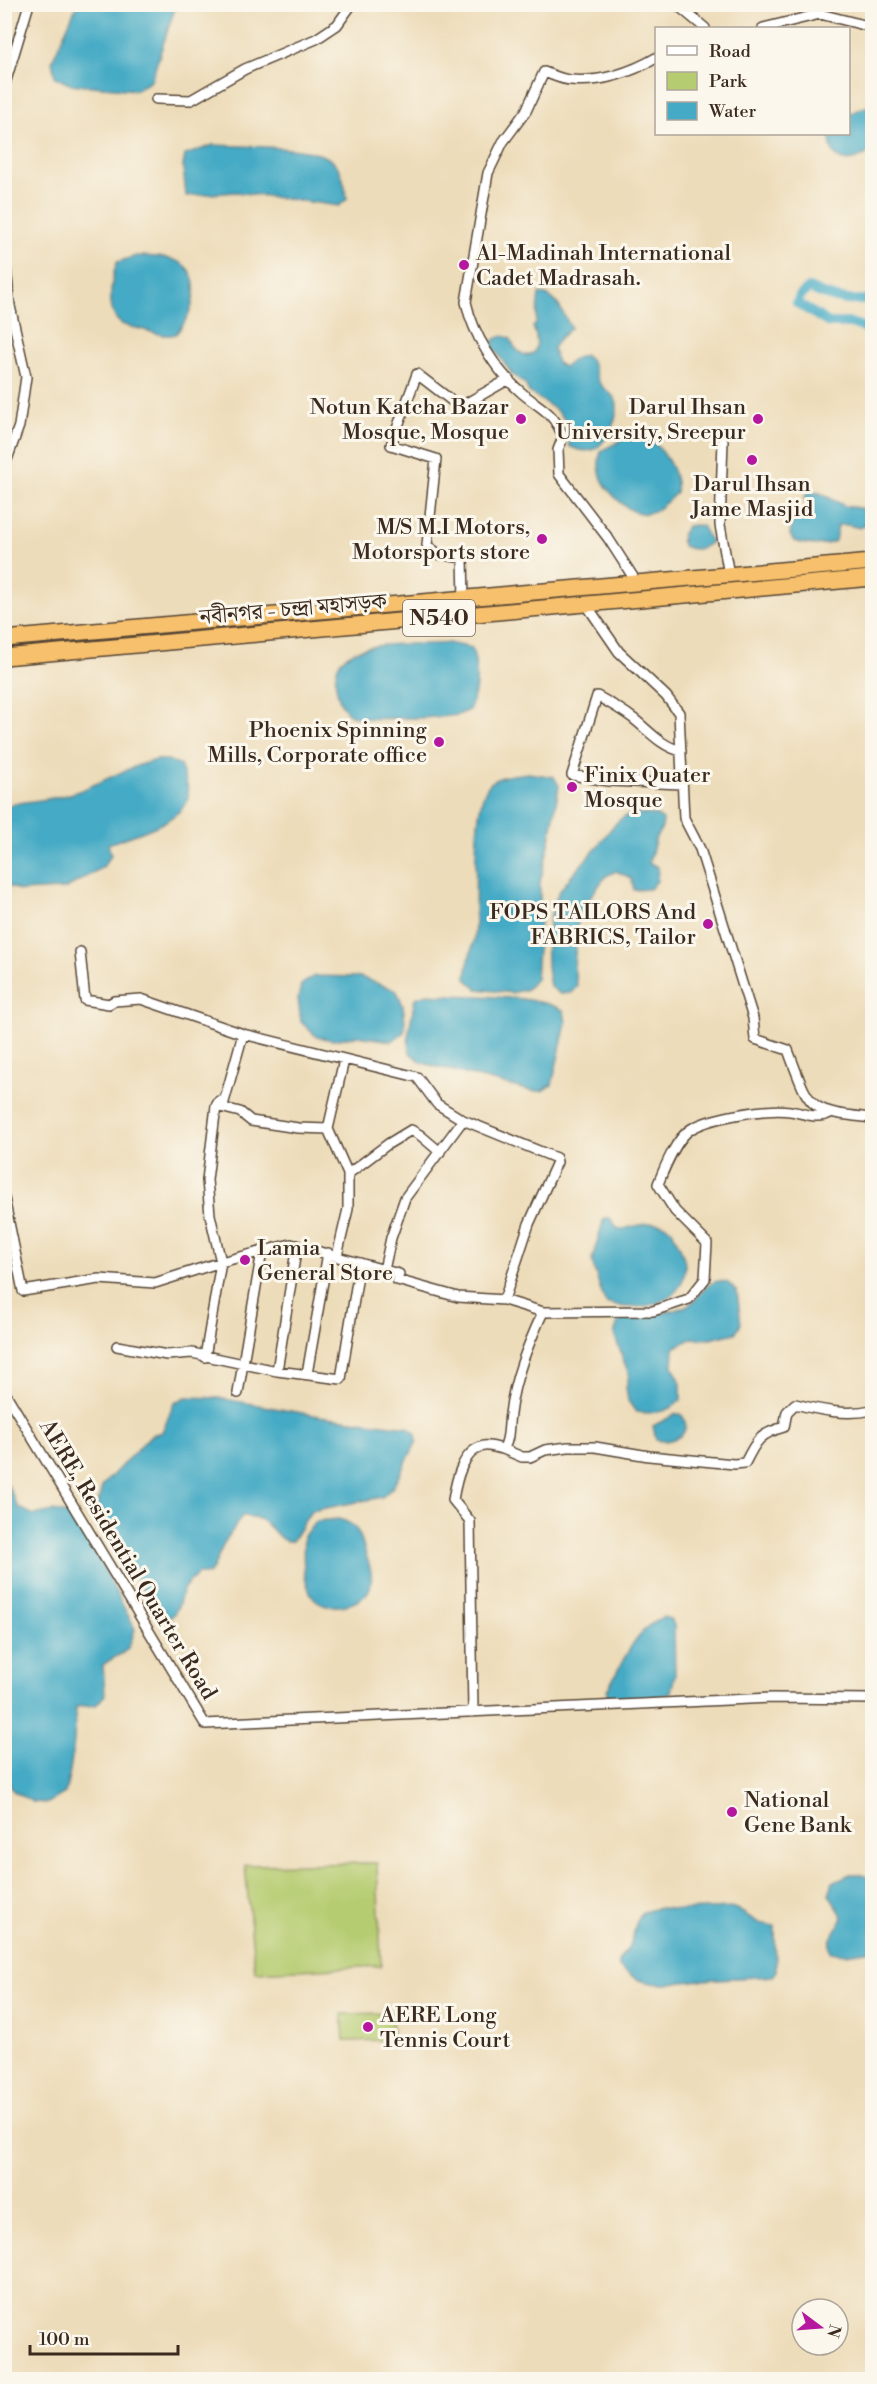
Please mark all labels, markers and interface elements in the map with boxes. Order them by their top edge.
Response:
legend [655,27,850,135]
text: Road [709,40,752,63]
text: Park [709,70,748,93]
text: Water [708,100,757,123]
place label: Al-Madinah International Cadet Madrasah. [475,240,731,292]
marker: Al-Madinah International Cadet Madrasah. [457,258,471,272]
place label: Notun Katcha Bazar Mosque, Mosque [310,394,509,446]
place label: Darul Ihsan University, Sreepur [556,394,746,446]
marker: Notun Katcha Bazar Mosque, Mosque [514,412,528,426]
marker: Darul Ihsan University, Sreepur [751,412,765,426]
marker: Darul Ihsan Jame Masjid [745,453,759,467]
place label: Darul Ihsan Jame Masjid [690,471,814,523]
place label: M/S M.I Motors, Motorsports store [352,514,530,566]
marker: M/S M.I Motors, Motorsports store [535,532,549,546]
street label: নবীনগর - চন্দ্রা মহাসড়ক [197,587,389,631]
road number: N540 [403,600,475,636]
place label: Phoenix Spinning Mills, Corporate office [208,717,428,769]
marker: Phoenix Spinning Mills, Corporate office [432,735,446,749]
place label: Finix Quater Mosque [584,762,711,814]
marker: Finix Quater Mosque [565,780,579,794]
place label: FOPS TAILORS And FABRICS, Tailor [489,899,696,951]
marker: FOPS TAILORS And FABRICS, Tailor [701,917,715,931]
place label: Lamia General Store [257,1235,393,1287]
marker: Lamia General Store [238,1253,252,1267]
street label: AERE, Residential Quarter Road [33,1414,222,1705]
place label: National Gene Bank [744,1787,853,1839]
marker: National Gene Bank [725,1805,739,1819]
place label: AERE Long Tennis Court [379,2002,510,2054]
marker: AERE Long Tennis Court [361,2020,375,2034]
north arrow [790,2297,850,2357]
scale bar [30,2318,178,2356]
text: N [822,2322,845,2340]
text: 100 m [39,2328,90,2351]

